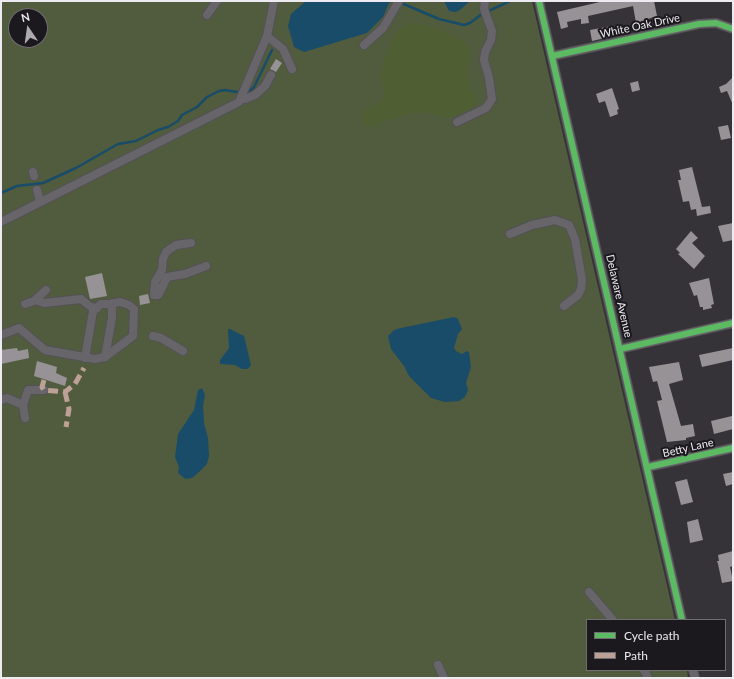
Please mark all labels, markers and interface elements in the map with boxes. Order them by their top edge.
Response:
north arrow [8,8,48,48]
text: N [20,10,31,24]
street label: White Oak Drive [599,11,681,41]
street label: Delaware Avenue [603,253,635,339]
street label: Betty Lane [661,436,715,460]
legend [586,619,726,671]
text: Cycle path [624,628,679,643]
text: Path [624,648,648,663]

